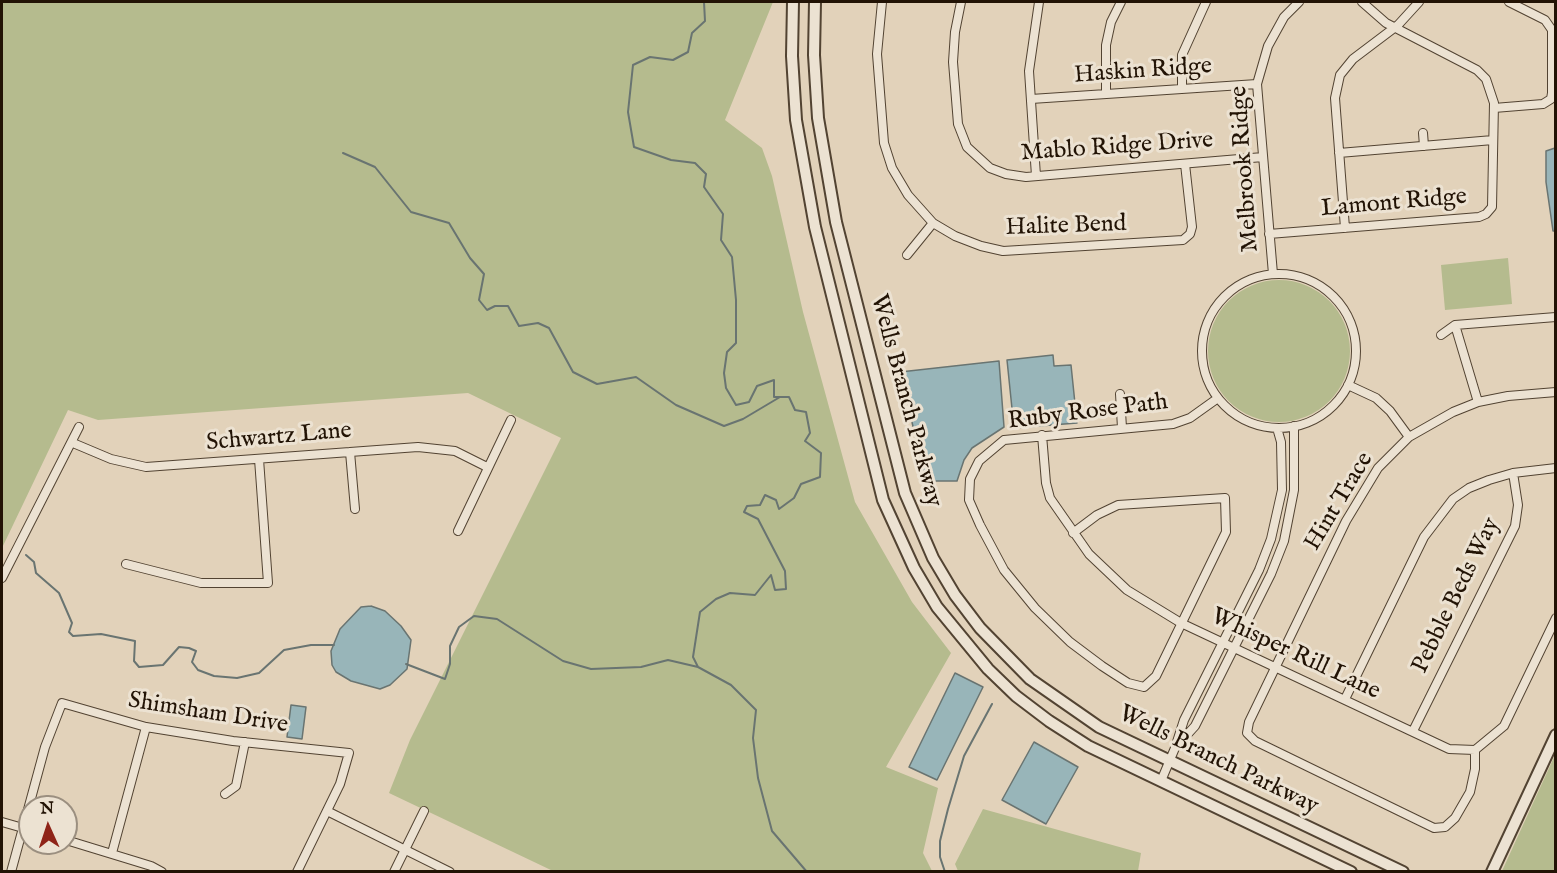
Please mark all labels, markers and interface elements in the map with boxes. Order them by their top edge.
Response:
street label: Haskin Ridge [1073,53,1213,91]
street label: Melbrook Ridge [1226,85,1266,253]
street label: Mablo Ridge Drive [1020,127,1214,169]
street label: Lamont Ridge [1320,183,1468,225]
street label: Halite Bend [1005,210,1127,244]
street label: Wells Branch Parkway [863,292,947,510]
street label: Ruby Rose Path [1006,389,1170,437]
street label: Schwartz Lane [205,417,353,459]
street label: Hint Trace [1299,448,1381,556]
street label: Pebble Beds Way [1407,513,1507,679]
street label: Whisper Rill Lane [1206,603,1384,707]
street label: Shimsham Drive [126,687,290,741]
street label: Wells Branch Parkway [1113,700,1323,822]
north arrow [18,795,78,855]
text: N [40,799,55,819]

